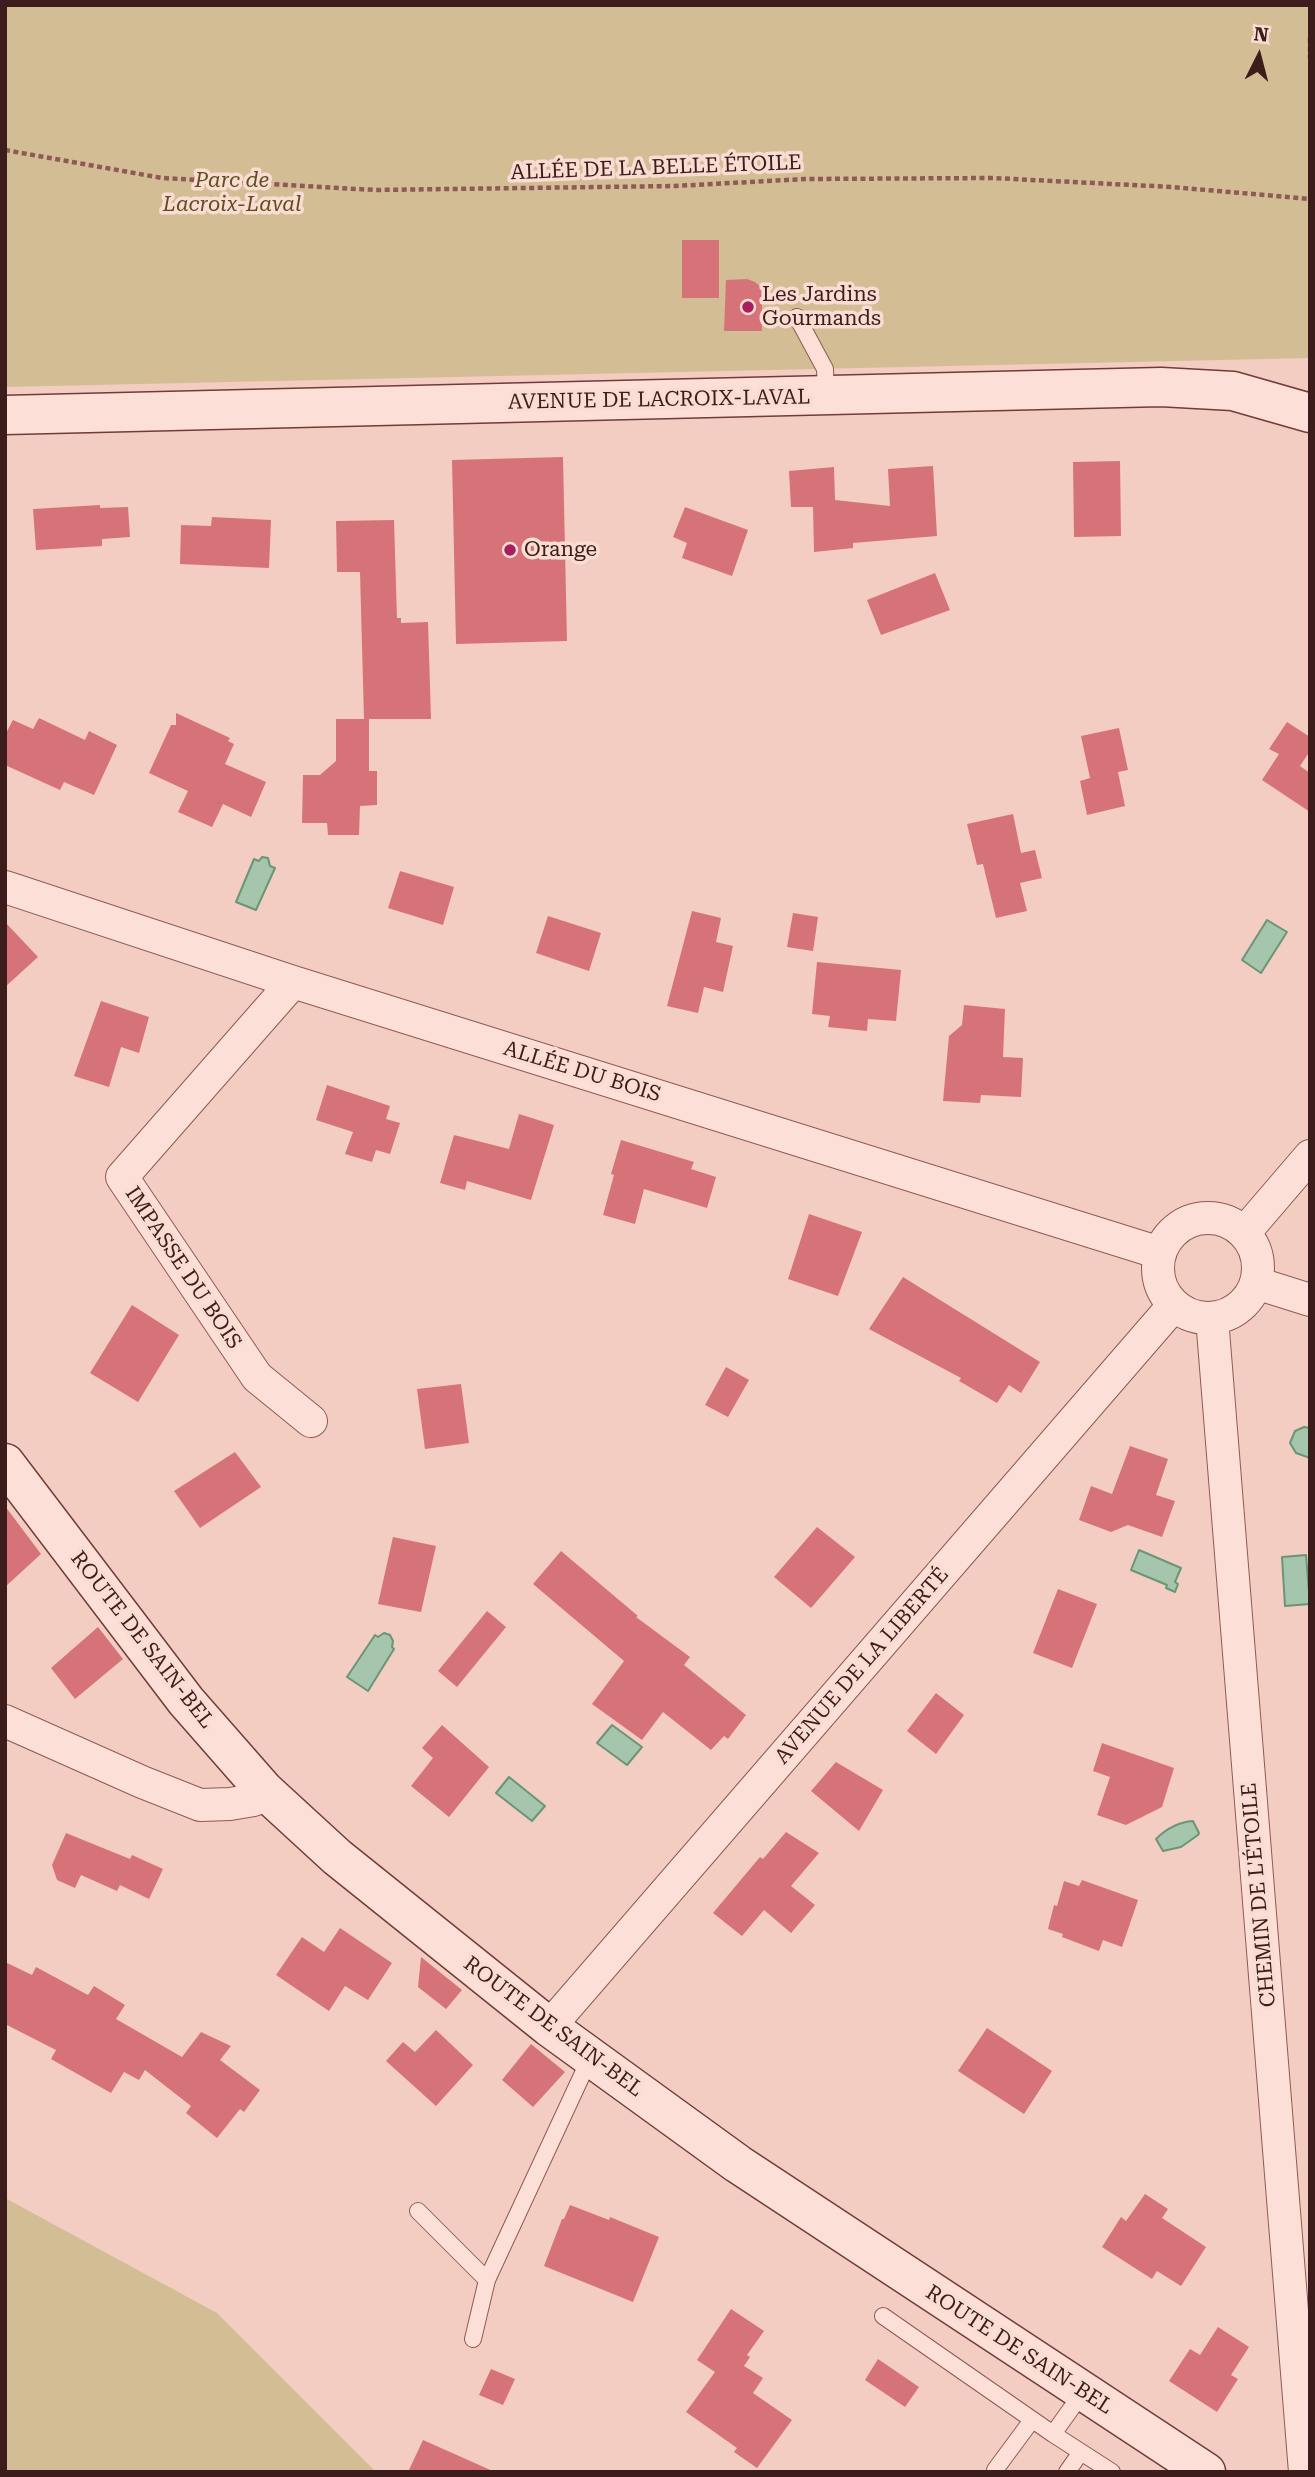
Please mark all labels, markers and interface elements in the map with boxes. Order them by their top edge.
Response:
north arrow [1224,21,1294,91]
text: N [1253,22,1270,47]
street label: ALLÉE DE LA BELLE ÉTOILE [510,150,802,186]
park label: Parc de Lacroix-Laval [163,168,301,218]
place label: Les Jardins Gourmands [762,282,881,332]
marker: Les Jardins Gourmands [740,299,756,315]
street label: AVENUE DE LACROIX-LAVAL [508,385,810,415]
place label: Orange [524,537,597,563]
marker: Orange [502,542,518,558]
street label: ALLÉE DU BOIS [500,1036,664,1108]
street label: IMPASSE DU BOIS [119,1182,247,1354]
street label: ROUTE DE SAIN-BEL [65,1546,219,1734]
street label: AVENUE DE LA LIBERTÉ [770,1563,954,1769]
street label: CHEMIN DE L'ÉTOILE [1237,1782,1281,2008]
street label: ROUTE DE SAIN-BEL [458,1951,648,2103]
street label: ROUTE DE SAIN-BEL [921,2280,1117,2420]

